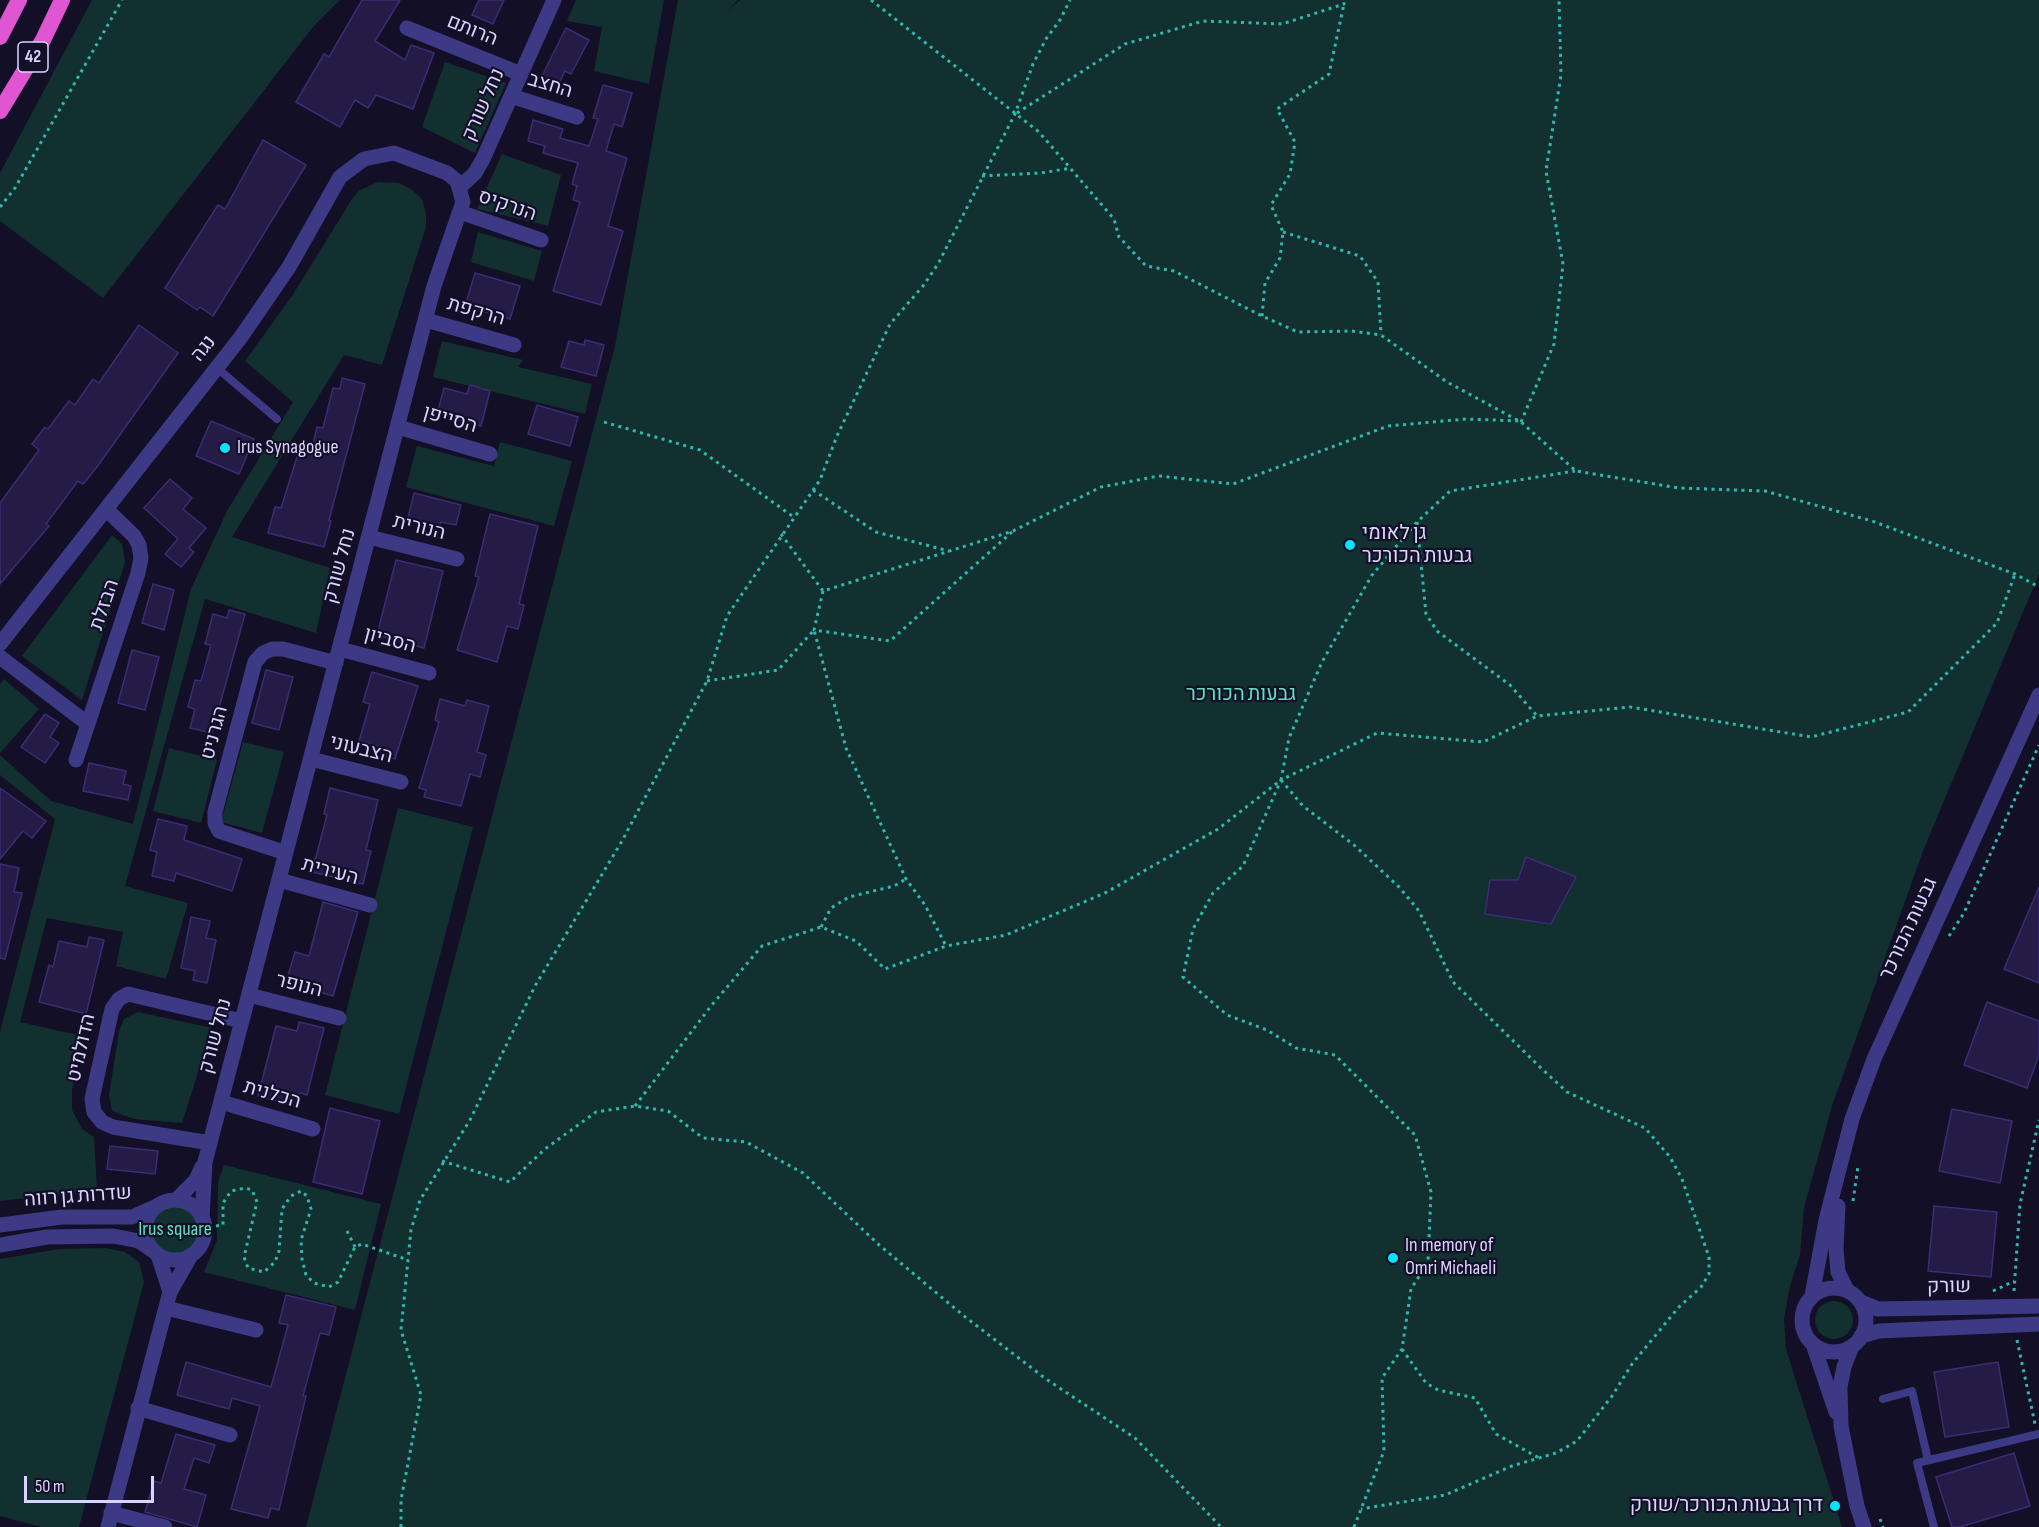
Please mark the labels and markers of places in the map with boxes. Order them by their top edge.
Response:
place label: Irus Synagogue [237,436,338,460]
marker: Irus Synagogue [218,441,232,455]
place label: גן לאומי גבעות הכורכר [1362,522,1472,569]
marker: גן לאומי גבעות הכורכר [1343,538,1357,552]
place label: In memory of Omri Michaeli [1405,1234,1496,1281]
marker: In memory of Omri Michaeli [1386,1251,1400,1265]
place label: דרך גבעות הכורכר/שורק [1630,1494,1823,1518]
marker: דרך גבעות הכורכר/שורק [1828,1499,1842,1513]

